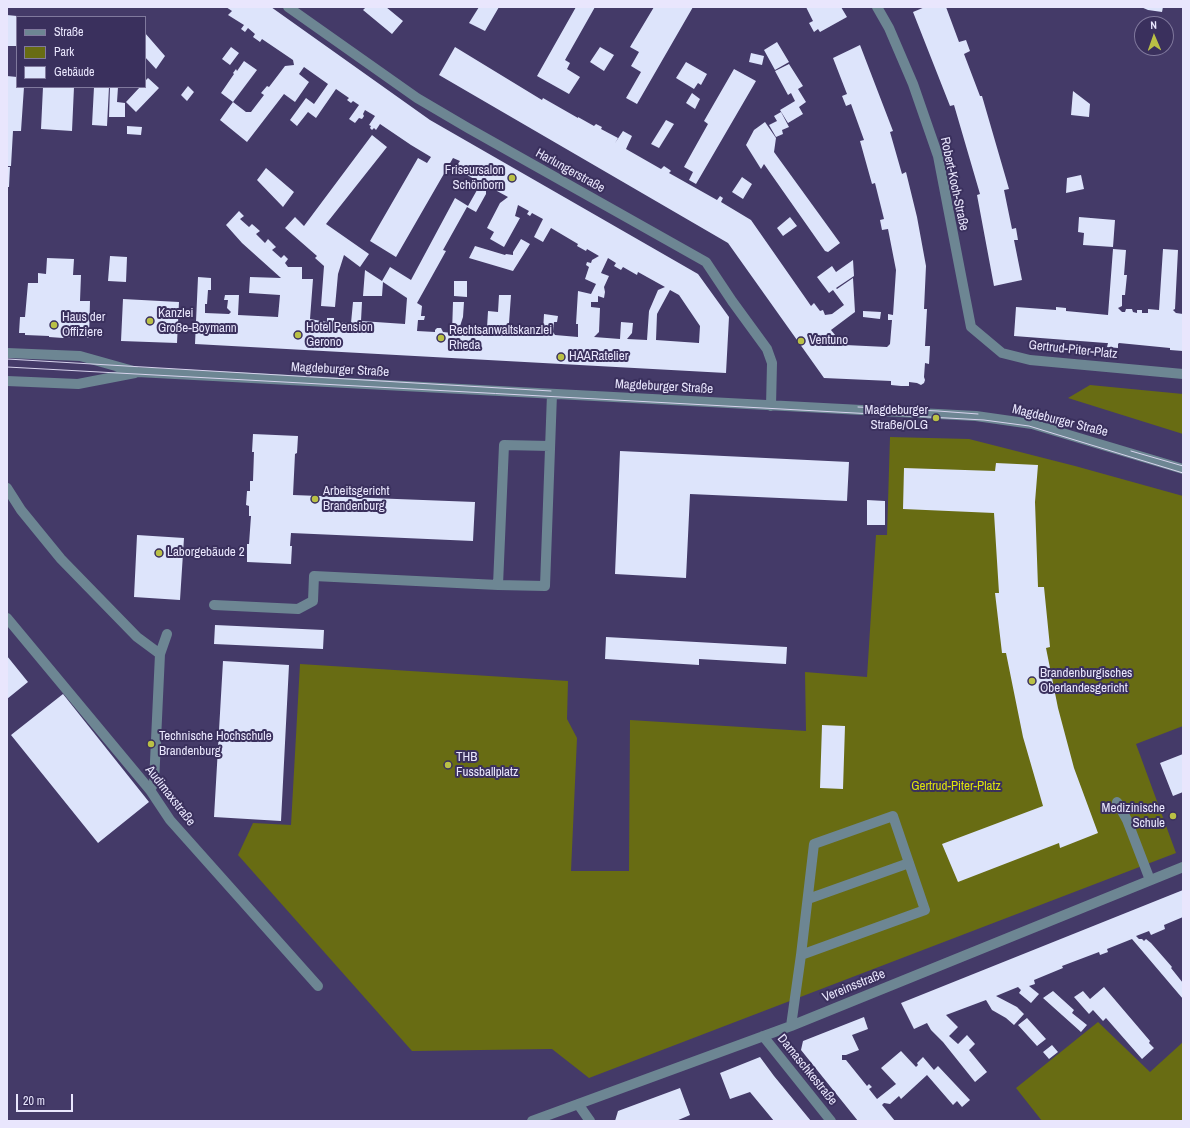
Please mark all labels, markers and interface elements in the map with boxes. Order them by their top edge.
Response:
legend [16,16,146,88]
north arrow [1134,16,1174,56]
text: N [1150,18,1157,32]
text: Straße [54,24,84,40]
text: Park [54,44,74,60]
text: Gebäude [54,64,95,80]
street label: Robert-Koch-Straße [936,136,972,232]
street label: Harlungerstraße [533,146,607,196]
place label: Friseursalon Schönborn [445,163,504,194]
marker: Friseursalon Schönborn [507,173,517,183]
place label: Kanzlei Große-Boymann [158,306,237,337]
place label: Haus der Offiziere [62,310,105,341]
marker: Kanzlei Große-Boymann [145,316,155,326]
marker: Haus der Offiziere [49,320,59,330]
place label: Hotel Pension Gerono [306,320,373,351]
place label: Rechtsanwaltskanzlei Rheda [449,323,552,354]
marker: Hotel Pension Gerono [293,330,303,340]
marker: Rechtsanwaltskanzlei Rheda [436,333,446,343]
place label: Ventuno [809,333,848,349]
marker: Ventuno [796,336,806,346]
street label: Gertrud-Piter-Platz [1028,338,1118,362]
place label: HAARatelier [569,349,628,365]
marker: HAARatelier [556,352,566,362]
street label: Magdeburger Straße [290,360,390,380]
street label: Magdeburger Straße [614,377,714,397]
street label: Magdeburger Straße [1010,402,1110,440]
place label: Magdeburger Straße/OLG [865,403,928,434]
marker: Magdeburger Straße/OLG [931,413,941,423]
place label: Arbeitsgericht Brandenburg [323,484,389,515]
marker: Arbeitsgericht Brandenburg [310,494,320,504]
place label: Laborgebäude 2 [167,545,245,561]
marker: Laborgebäude 2 [154,548,164,558]
place label: Brandenburgisches Oberlandesgericht [1040,666,1132,697]
marker: Brandenburgisches Oberlandesgericht [1027,676,1037,686]
place label: Technische Hochschule Brandenburg [159,729,272,760]
marker: Technische Hochschule Brandenburg [146,739,156,749]
place label: THB Fussballplatz [456,750,518,781]
marker: THB Fussballplatz [443,760,453,770]
street label: Audimaxstraße [142,763,198,829]
park label: Gertrud-Piter-Platz [911,779,1001,795]
place label: Medizinische Schule [1102,801,1165,832]
marker: Medizinische Schule [1168,811,1178,821]
street label: Vereinsstraße [820,966,888,1006]
street label: Damaschkestraße [774,1031,840,1109]
scale bar [18,1086,75,1112]
text: 20 m [23,1093,45,1109]

